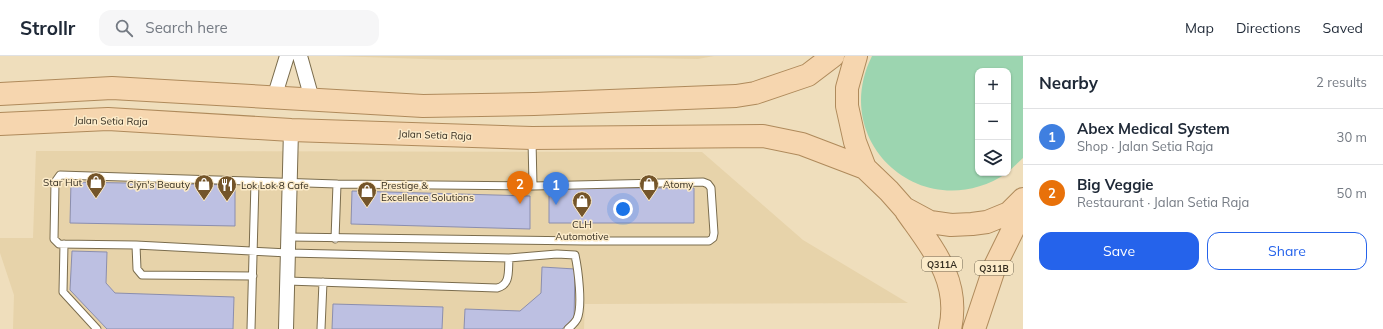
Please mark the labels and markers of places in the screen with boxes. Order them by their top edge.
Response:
shop icon: Star Hut [85,171,107,199]
pin: 2 [507,171,533,204]
pin: 1 [543,172,569,205]
shop icon: Clyn's Beauty [193,173,215,201]
shop icon: Atomy [638,173,660,201]
restaurant icon: Lok Lok 8 Cafe [216,174,238,202]
place label: Star Hut [43,176,82,189]
place label: Clyn's Beauty [127,178,191,191]
place label: Atomy [663,178,694,191]
place label: Lok Lok 8 Cafe [241,179,309,192]
place label: Prestige & Excellence Solutions [381,179,474,204]
shop icon: Prestige & Excellence Solutions [356,180,378,208]
shop icon: CLH Automotive [571,190,593,218]
place label: CLH Automotive [555,218,609,243]

